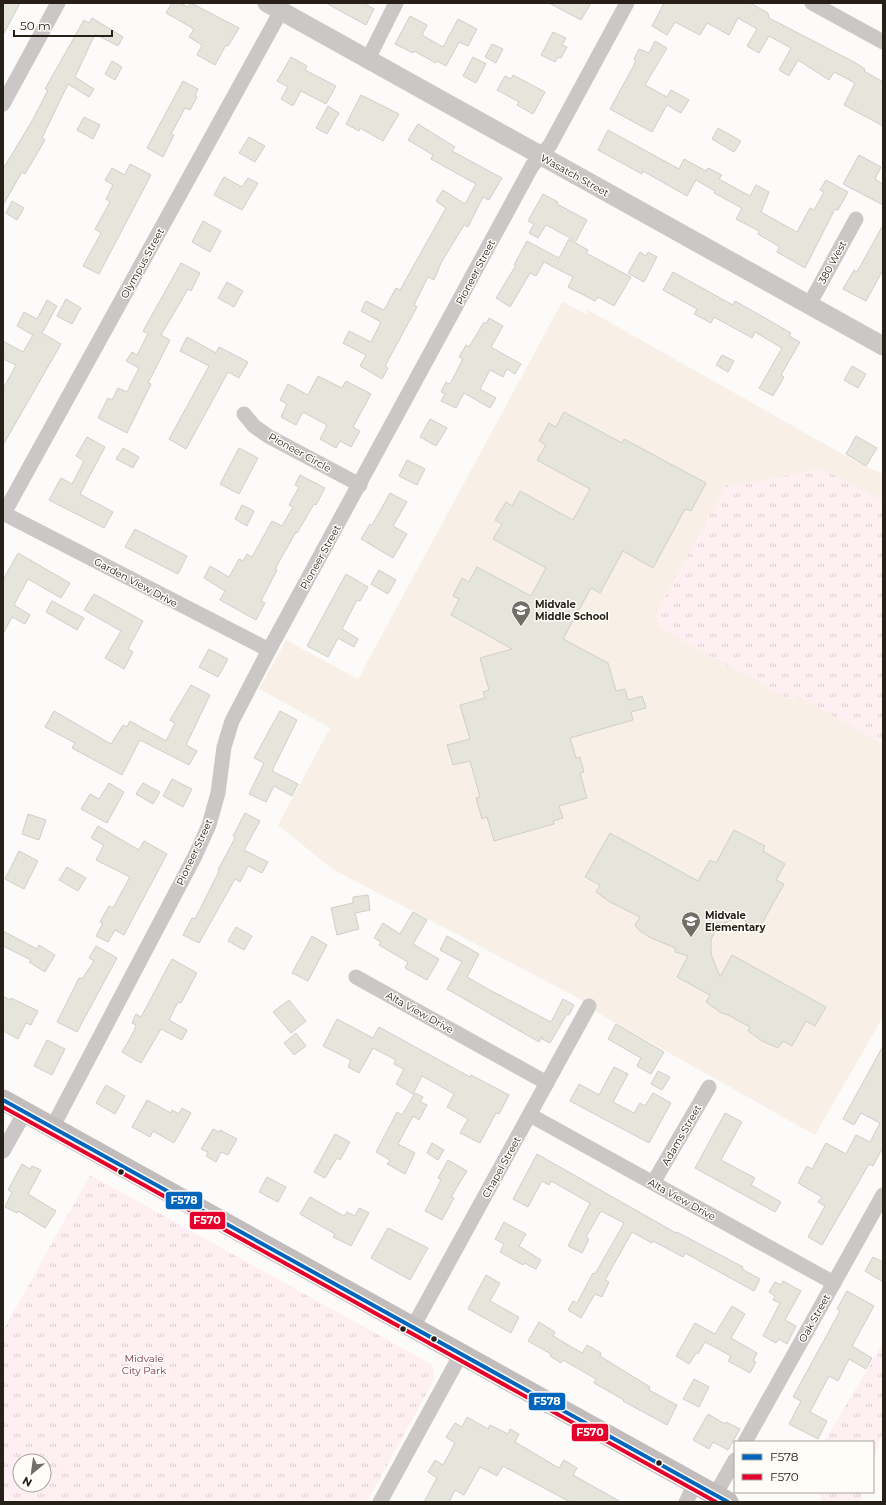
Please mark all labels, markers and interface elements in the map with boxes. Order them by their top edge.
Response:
scale bar [14,12,112,38]
text: 50 m [20,18,51,33]
street label: Wasatch Street [538,151,611,200]
street label: Olympus Street [118,226,167,301]
street label: Pioneer Street [453,237,498,307]
street label: 380 West [815,239,849,286]
street label: Pioneer Circle [266,430,333,475]
street label: Pioneer Street [297,523,344,592]
street label: Garden View Drive [92,555,180,610]
place label: Midvale Middle School [535,598,609,623]
school or university icon: Midvale Middle School [510,599,532,627]
street label: Pioneer Street [173,817,216,888]
place label: Midvale Elementary [705,909,766,934]
school or university icon: Midvale Elementary [680,910,702,938]
street label: Alta View Drive [384,989,456,1036]
street label: Adams Street [659,1102,704,1168]
street label: Chapel Street [479,1134,524,1200]
unlabelled marker [116,1167,126,1177]
street label: Alta View Drive [646,1176,718,1223]
line badge: F578 [165,1191,203,1210]
text: F578 [170,1193,198,1207]
line badge: F570 [189,1211,226,1230]
text: F570 [193,1213,221,1227]
street label: Oak Street [796,1292,833,1345]
unlabelled marker [398,1324,408,1334]
unlabelled marker [429,1334,439,1344]
park label: Midvale City Park [122,1352,166,1377]
line badge: F578 [528,1392,566,1411]
text: F578 [533,1394,561,1408]
line badge: F570 [571,1423,609,1442]
text: F570 [576,1425,604,1439]
legend [734,1441,874,1493]
text: F578 [770,1449,799,1464]
north arrow [12,1453,52,1493]
unlabelled marker [654,1458,664,1468]
text: F570 [770,1469,799,1484]
text: N [20,1473,34,1490]

